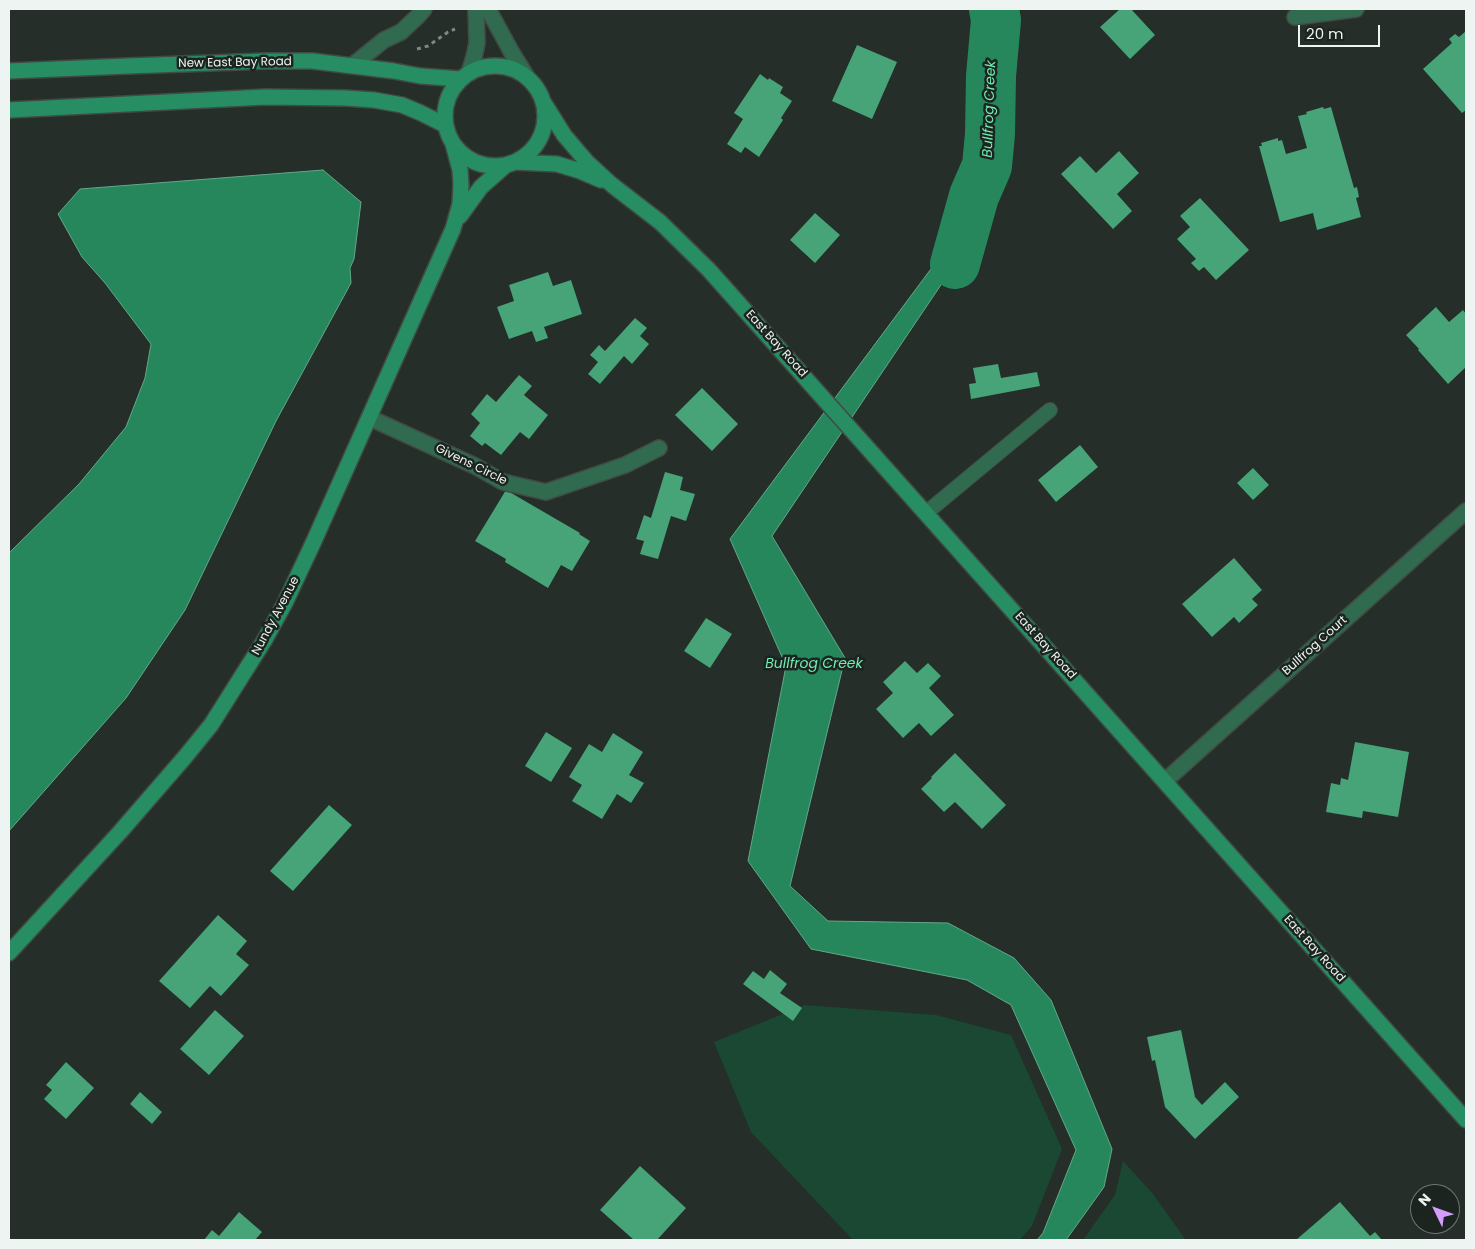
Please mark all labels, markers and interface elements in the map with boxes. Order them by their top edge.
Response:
scale bar [1300,15,1382,47]
text: 20 m [1306,23,1344,44]
street label: New East Bay Road [178,55,292,71]
water label: Bullfrog Creek [980,60,1000,158]
street label: East Bay Road [742,308,810,380]
street label: Givens Circle [433,441,509,489]
street label: Nundy Avenue [249,574,303,658]
street label: East Bay Road [1011,610,1079,682]
street label: Bullfrog Court [1280,613,1350,679]
water label: Bullfrog Creek [765,656,863,672]
street label: East Bay Road [1280,913,1348,985]
north arrow [1410,1184,1460,1234]
text: N [1414,1189,1436,1210]

